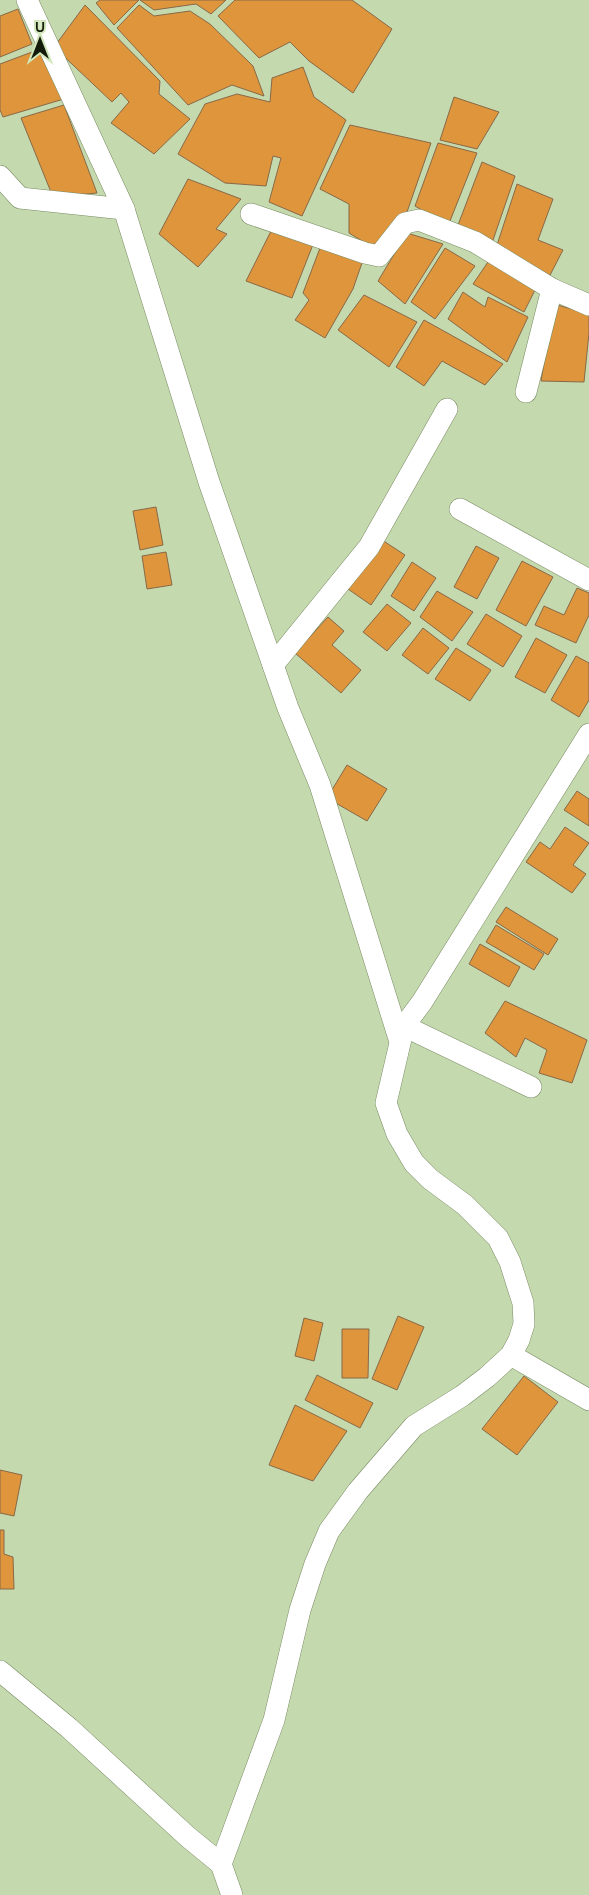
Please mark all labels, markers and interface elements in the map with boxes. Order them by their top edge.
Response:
north arrow [15,15,65,65]
text: U [35,18,45,36]

